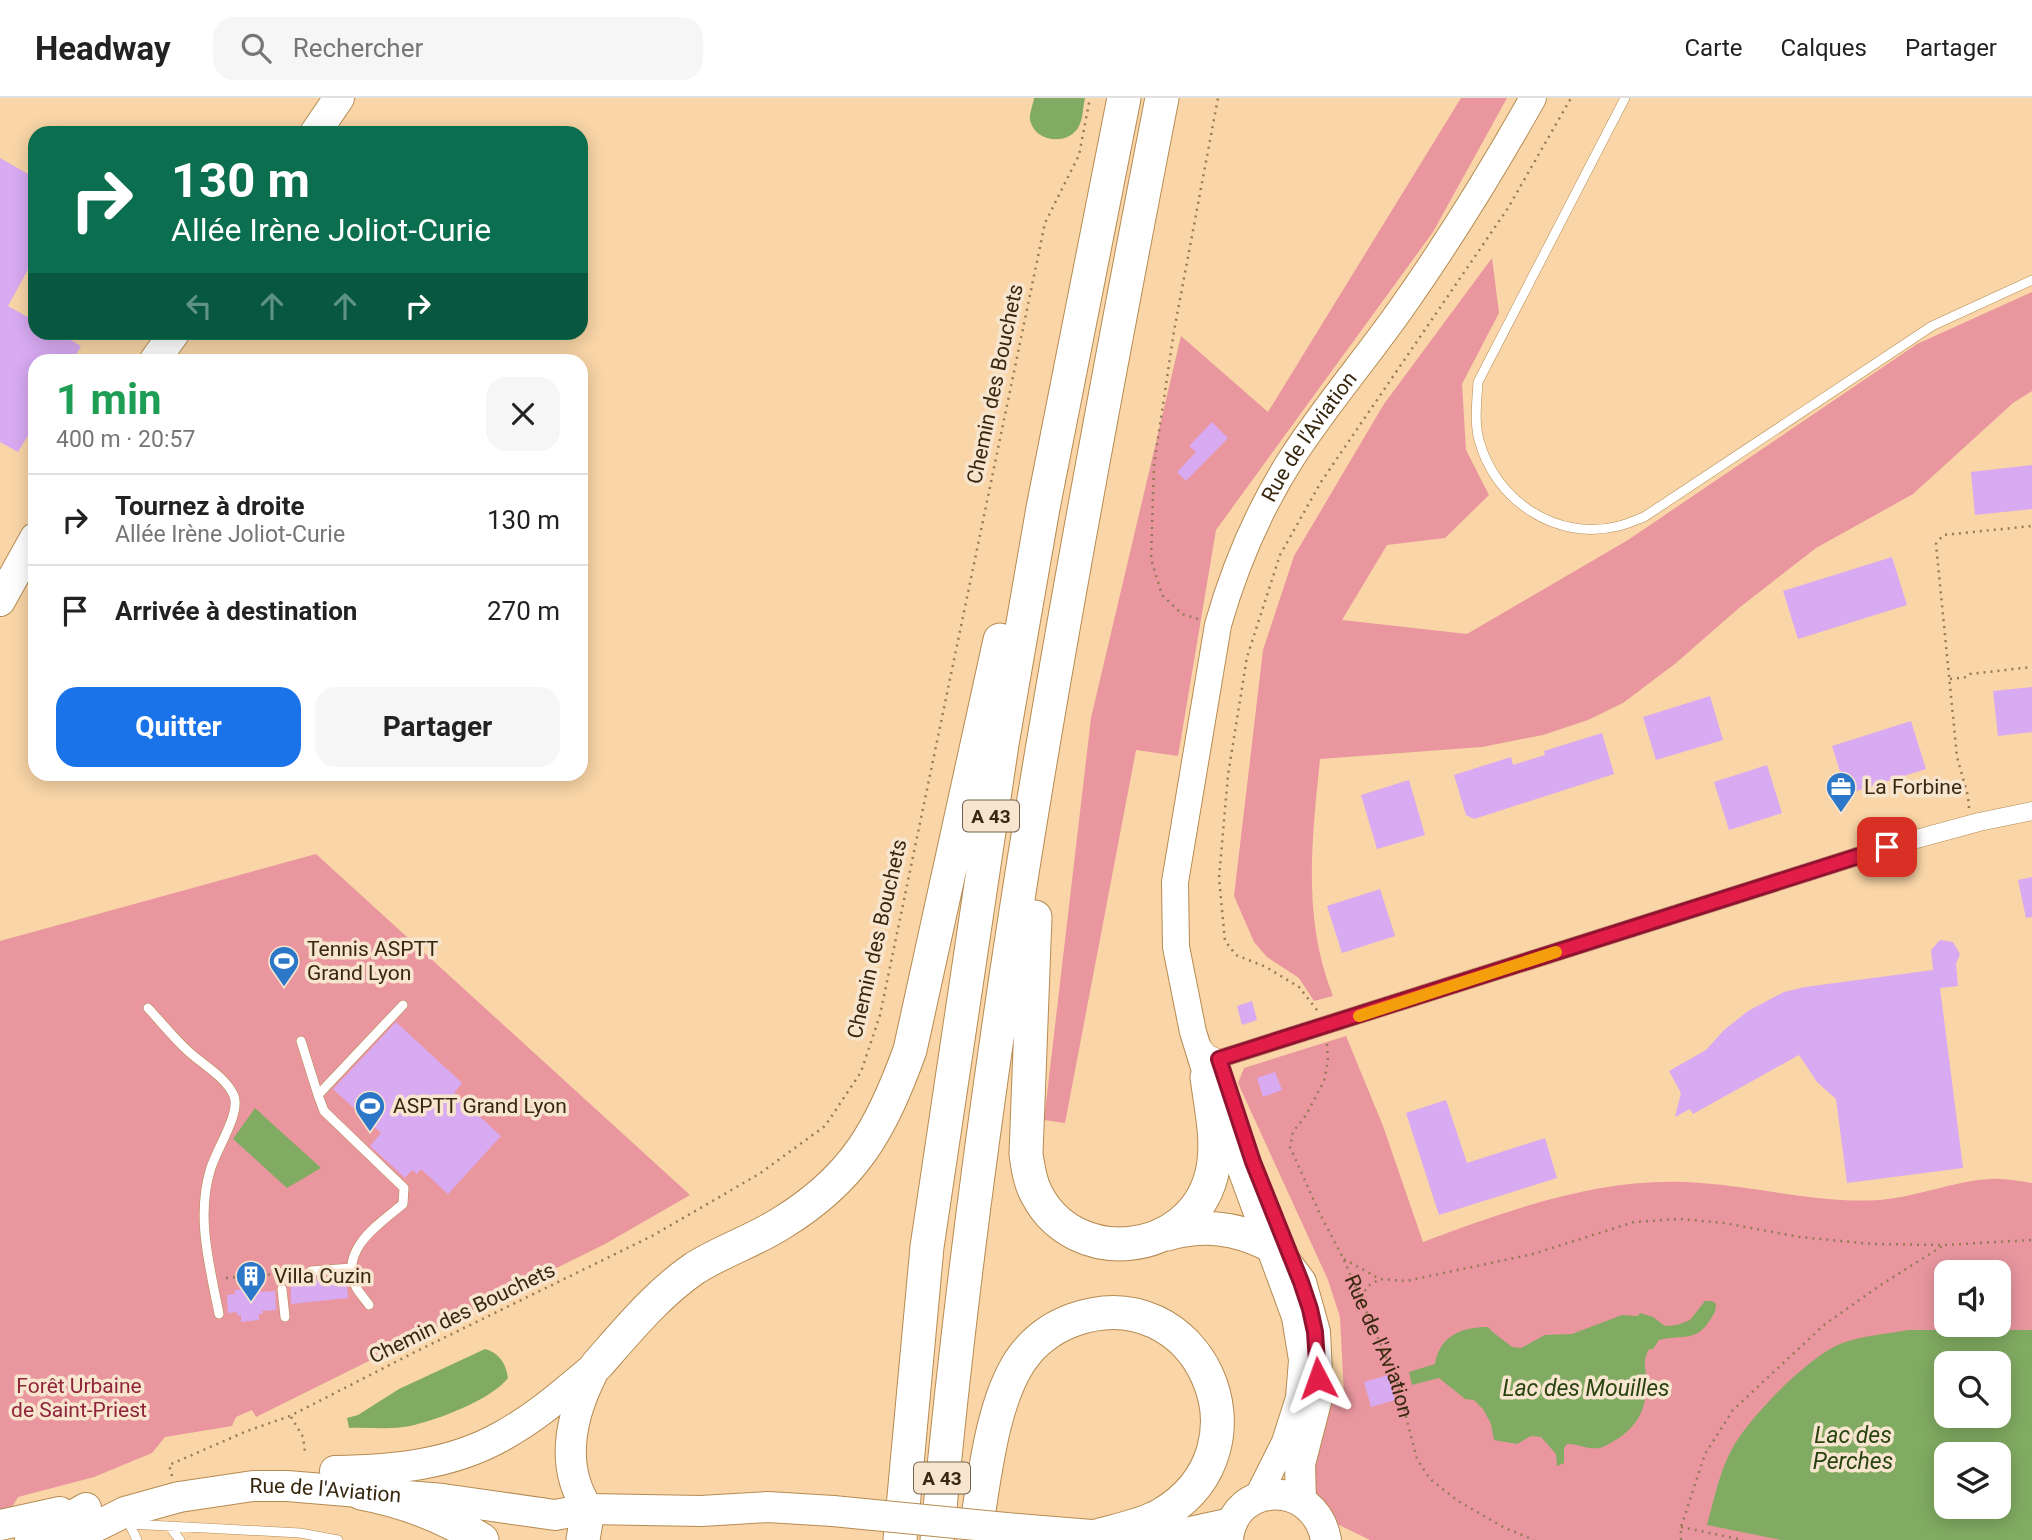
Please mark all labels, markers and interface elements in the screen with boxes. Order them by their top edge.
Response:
search box [213,17,703,80]
text: Headway [35,29,171,68]
icon: search [237,29,275,67]
text: Rechercher [293,33,423,63]
text: Carte [1684,34,1742,62]
text: Calques [1780,34,1867,62]
text: Partager [1905,34,1997,62]
text: 130 m [171,152,310,209]
icon: right [56,154,147,245]
text: Allée Irène Joliot-Curie [171,211,491,249]
street label: Chemin des Bouchets [962,282,1028,486]
icon: left [180,287,218,325]
icon: ahead [253,287,291,325]
icon: ahead [326,287,364,325]
icon: right [399,287,437,325]
street label: Rue de l'Aviation [1257,367,1362,506]
text: 1 min [56,375,162,424]
button: close [486,377,560,451]
text: 400 m · 20:57 [56,426,195,453]
text: Tournez à droite [115,491,305,521]
icon: right [56,501,94,539]
text: 130 m [487,505,560,535]
text: Allée Irène Joliot-Curie [115,521,345,548]
icon: arrive [56,592,94,630]
text: Arrivée à destination [115,596,357,626]
text: 270 m [487,596,560,626]
button: Quitter [56,687,301,767]
button: Partager [315,687,560,767]
office icon: La Forbine [1824,770,1858,814]
place label: La Forbine [1864,775,1962,799]
road number: A 43 [963,800,1019,832]
pin [1857,817,1917,877]
icon: arrive [1868,828,1906,866]
street label: Chemin des Bouchets [842,837,912,1041]
place label: Tennis ASPTT Grand Lyon [307,937,439,985]
sports icon: Tennis ASPTT Grand Lyon [267,944,301,988]
sports icon: ASPTT Grand Lyon [353,1089,387,1133]
place label: ASPTT Grand Lyon [393,1094,567,1118]
street label: Chemin des Bouchets [365,1258,559,1368]
building icon: Villa Cuzin [234,1259,268,1303]
map controls [1934,1260,2011,1519]
button: sound [1934,1260,2011,1337]
place label: Villa Cuzin [274,1264,372,1288]
street label: Rue de l'Aviation [1340,1271,1418,1420]
position arrow [1281,1341,1355,1415]
button: search [1934,1351,2011,1428]
park label: Forêt Urbaine de Saint-Priest [11,1374,147,1422]
water label: Lac des Mouilles [1502,1375,1670,1402]
water label: Lac des Perches [1813,1422,1893,1475]
button: layers [1934,1442,2011,1519]
road number: A 43 [914,1462,970,1494]
street label: Rue de l'Aviation [249,1474,402,1507]

